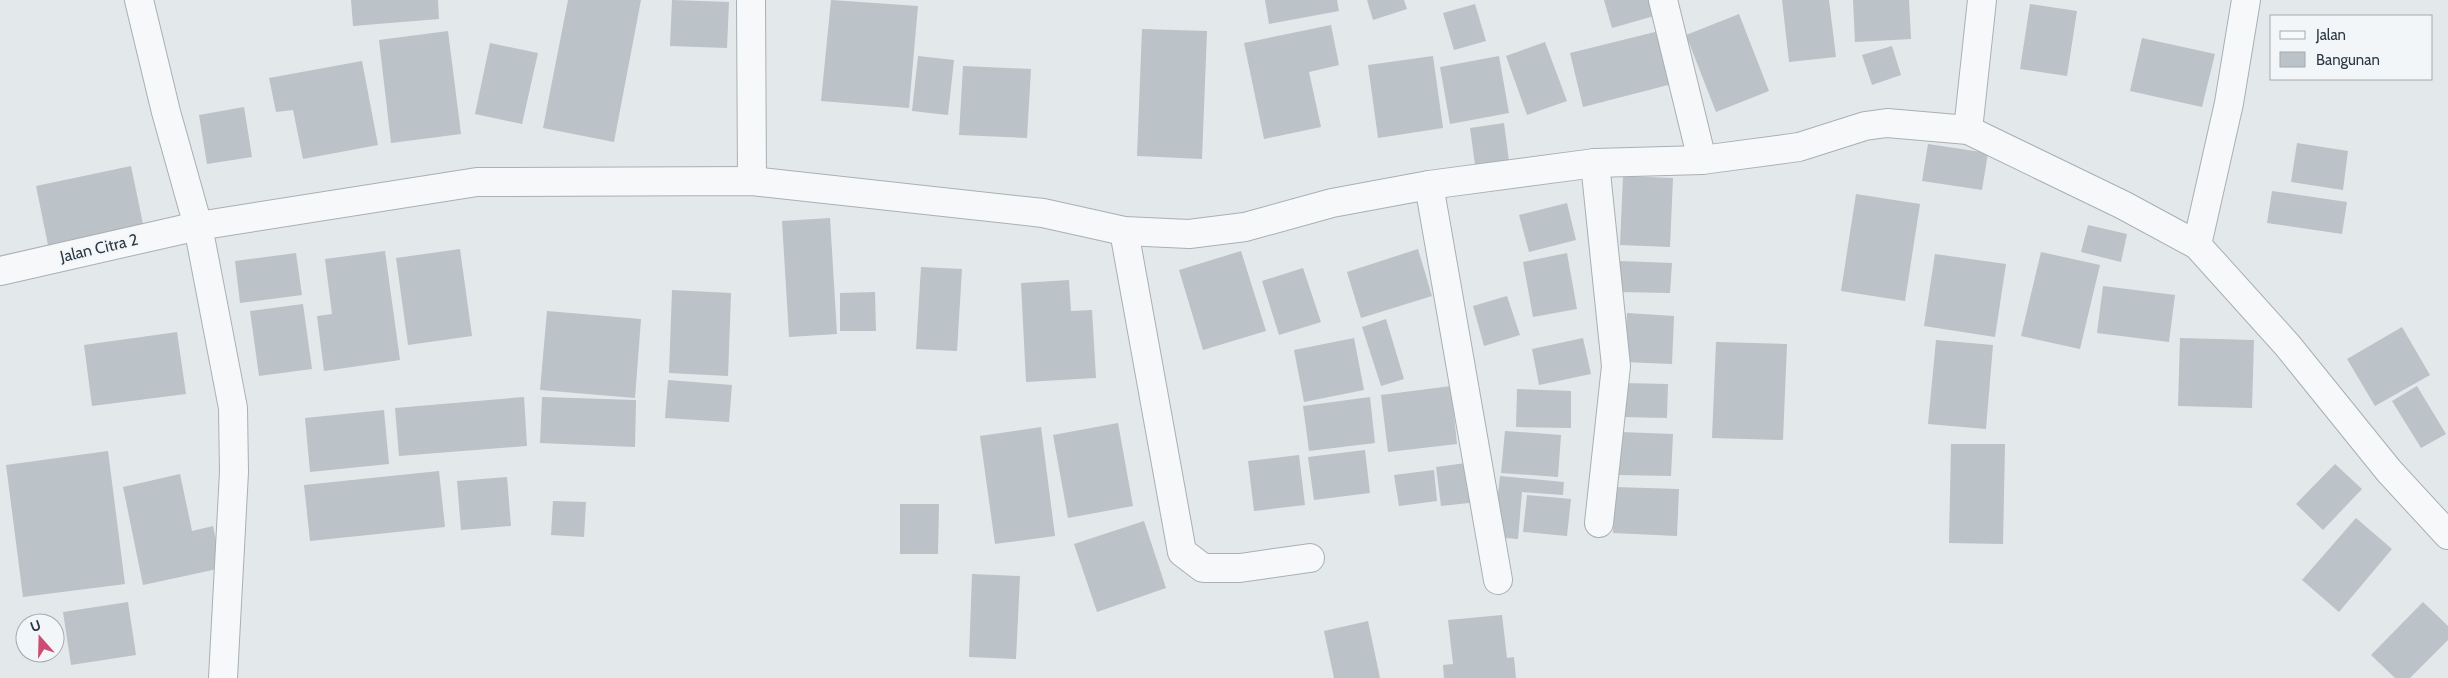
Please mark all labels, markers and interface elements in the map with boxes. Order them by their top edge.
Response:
legend [2270,15,2433,80]
text: Jalan [2315,26,2346,44]
text: Bangunan [2316,51,2380,69]
street label: Jalan Citra 2 [57,230,140,266]
north arrow [15,613,65,663]
text: U [28,616,43,636]

